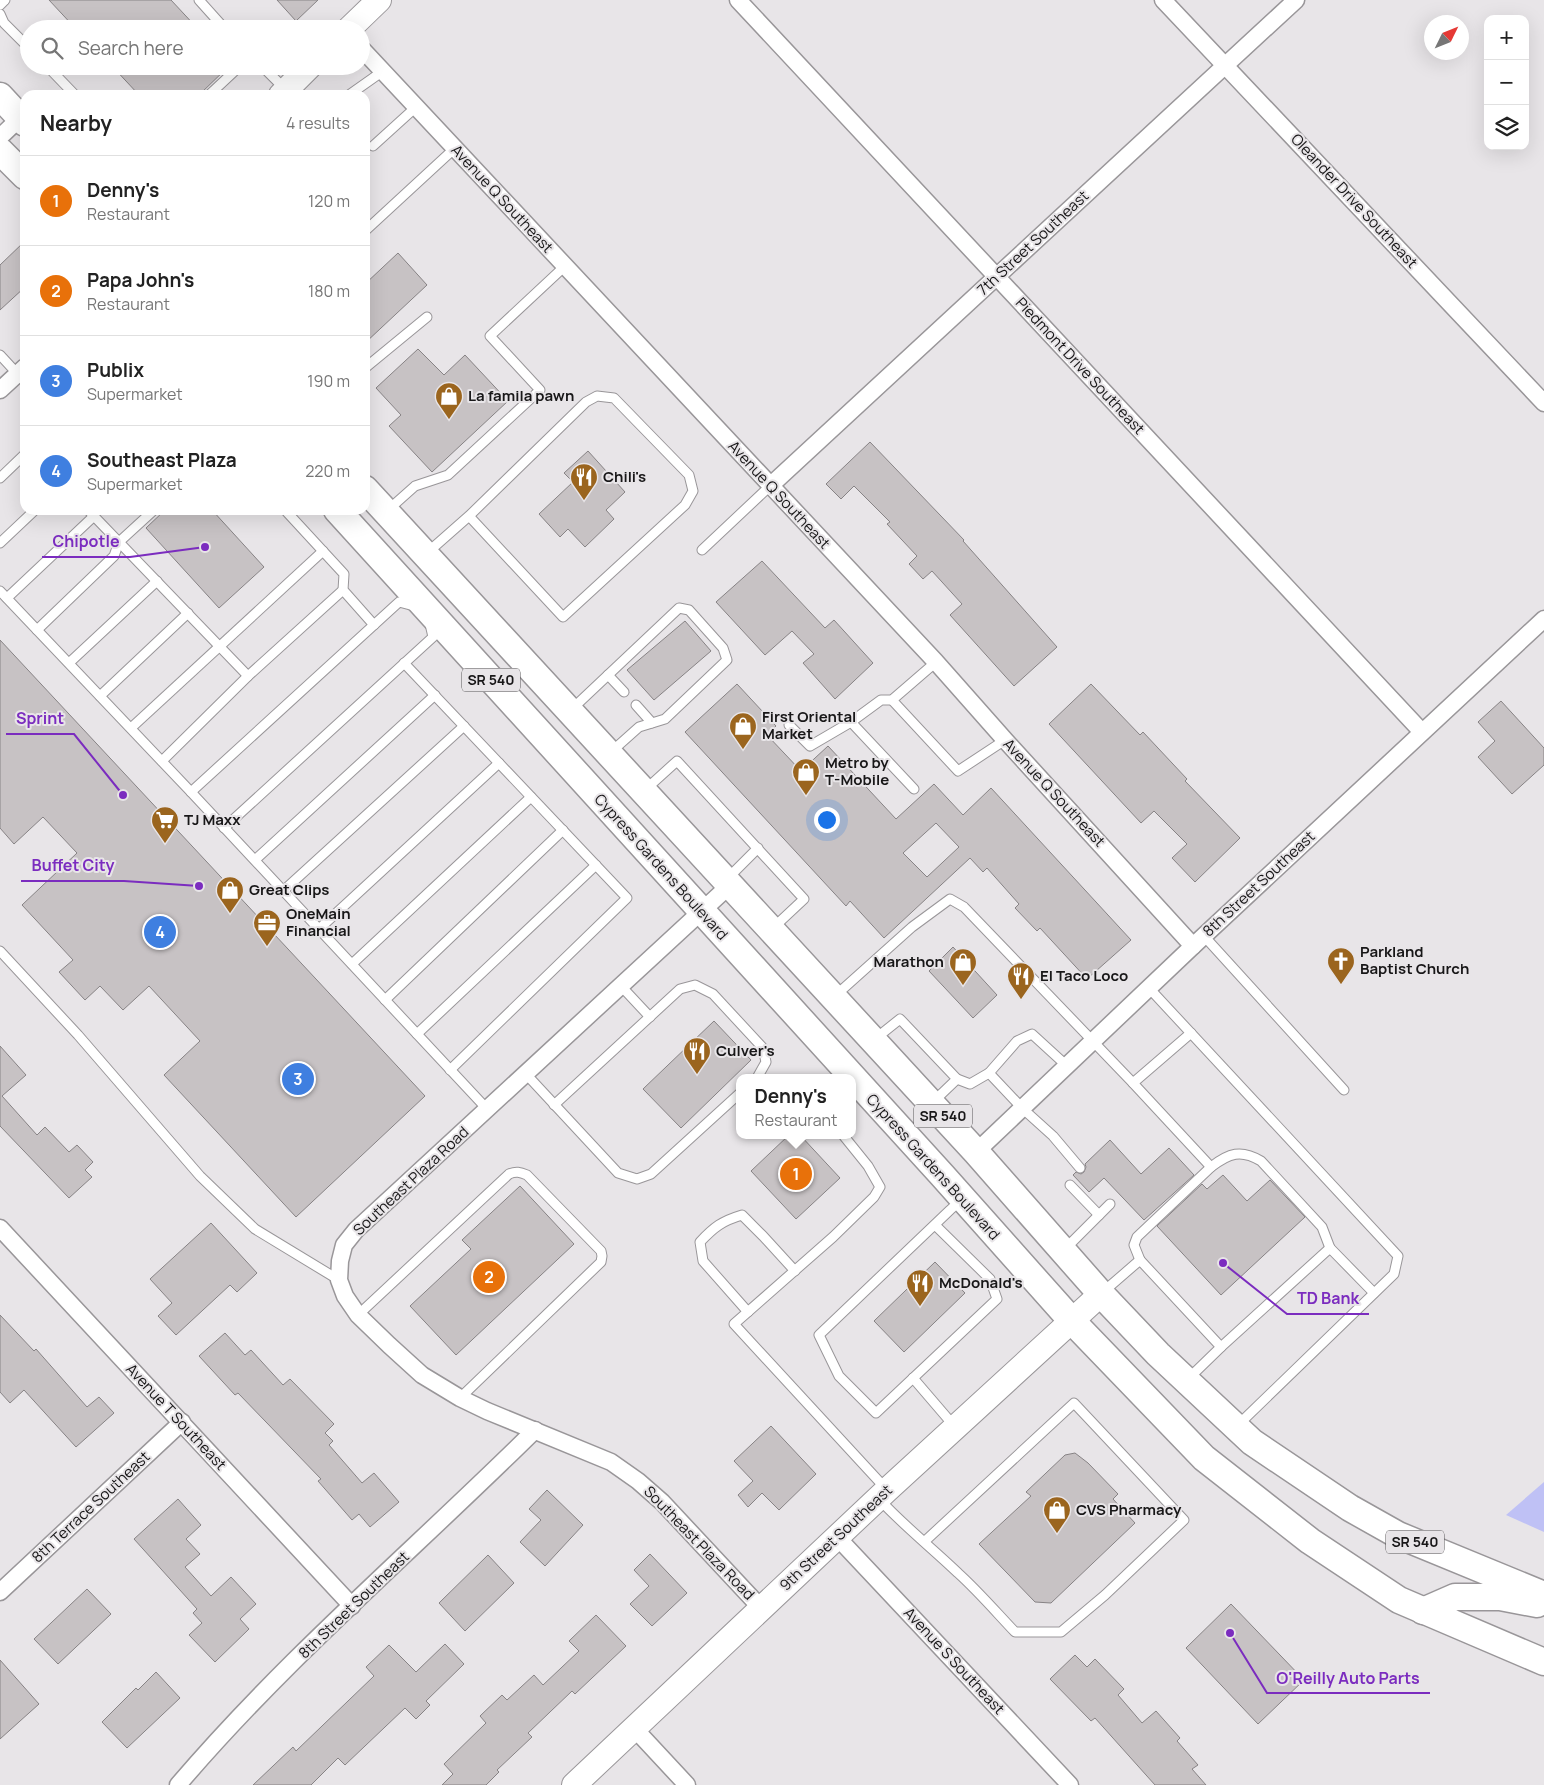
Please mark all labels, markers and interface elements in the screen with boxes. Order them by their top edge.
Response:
north arrow [1424,15,1469,60]
map controls [1484,15,1529,150]
button: + [1484,15,1529,60]
search box [20,20,370,75]
icon: search [38,34,66,62]
text: Search here [78,35,184,61]
button: − [1484,60,1529,105]
button: layers [1484,105,1529,150]
text: Nearby [40,109,112,137]
text: 4 results [286,112,350,134]
street label: Oleander Drive Southeast [1286,129,1422,273]
street label: Avenue Q Southeast [447,140,558,257]
text: Denny's [87,177,159,203]
street label: 7th Street Southeast [972,185,1093,300]
text: 1 [52,190,60,212]
text: 120 m [308,190,350,212]
text: Restaurant [87,203,170,225]
text: Papa John's [87,267,194,293]
text: 2 [51,280,61,302]
text: 180 m [308,280,350,302]
street label: Piedmont Drive Southeast [1011,292,1150,439]
text: Restaurant [87,293,170,315]
text: Publix [87,357,144,383]
text: 3 [51,370,61,392]
text: 190 m [307,370,350,392]
shop icon: La famila pawn [434,381,464,420]
text: Supermarket [87,383,183,405]
place label: La famila pawn [468,385,574,406]
street label: Avenue Q Southeast [724,436,835,553]
text: Southeast Plaza [87,447,237,473]
text: 4 [51,460,61,482]
text: 220 m [305,460,350,482]
restaurant icon: Chili's [569,462,599,501]
place label: Chili's [603,466,646,487]
text: Supermarket [87,473,183,495]
callout: Chipotle [42,526,130,557]
text: Chipotle [52,530,120,552]
road number: SR 540 [462,668,520,692]
callout: Sprint [6,703,74,734]
place label: First Oriental Market [762,706,856,744]
text: Sprint [16,707,64,729]
shop icon: First Oriental Market [728,711,758,750]
street label: Avenue Q Southeast [999,734,1110,851]
place label: Metro by T-Mobile [825,752,889,790]
shop icon: Metro by T-Mobile [791,757,821,796]
street label: Cypress Gardens Boulevard [590,789,733,944]
supermarket icon: TJ Maxx [150,805,180,844]
your location [814,807,840,833]
place label: TJ Maxx [184,809,241,830]
street label: 8th Street Southeast [1198,826,1319,941]
callout: Buffet City [21,850,124,881]
text: Buffet City [32,854,115,876]
shop icon: Great Clips [215,875,245,914]
place label: Great Clips [249,879,330,900]
place label: OneMain Financial [286,903,351,941]
office icon: OneMain Financial [252,908,282,947]
pin: 4 [144,913,176,951]
place label: Parkland Baptist Church [1360,941,1469,979]
church icon: Parkland Baptist Church [1326,946,1356,985]
shop icon: Marathon [948,947,978,986]
place label: Marathon [874,951,944,972]
restaurant icon: El Taco Loco [1006,961,1036,1000]
place label: El Taco Loco [1040,965,1128,986]
restaurant icon: Culver's [682,1036,712,1075]
place label: Culver's [716,1040,775,1061]
pin: 3 [282,1060,314,1098]
popup [736,1074,856,1139]
text: Denny's [755,1083,827,1109]
street label: Cypress Gardens Boulevard [862,1089,1005,1244]
road number: SR 540 [914,1104,972,1128]
text: Restaurant [755,1109,837,1131]
street label: Southeast Plaza Road [348,1121,473,1240]
pin: 1 [780,1155,812,1193]
pin: 2 [473,1258,505,1296]
restaurant icon: McDonald's [905,1268,935,1307]
place label: McDonald's [939,1272,1023,1293]
callout: TD Bank [1287,1283,1369,1314]
text: TD Bank [1297,1287,1359,1309]
street label: Avenue T Southeast [121,1359,231,1475]
street label: 8th Terrace Southeast [27,1446,154,1567]
street label: 9th Street Southeast [775,1480,897,1595]
street label: Southeast Plaza Road [639,1481,759,1604]
shop icon: CVS Pharmacy [1042,1495,1072,1534]
place label: CVS Pharmacy [1076,1499,1182,1520]
road number: SR 540 [1386,1530,1444,1554]
street label: 8th Street Southeast [294,1546,414,1663]
street label: Avenue S Southeast [899,1603,1010,1719]
callout: O'Reilly Auto Parts [1267,1662,1430,1693]
text: O'Reilly Auto Parts [1276,1667,1420,1689]

